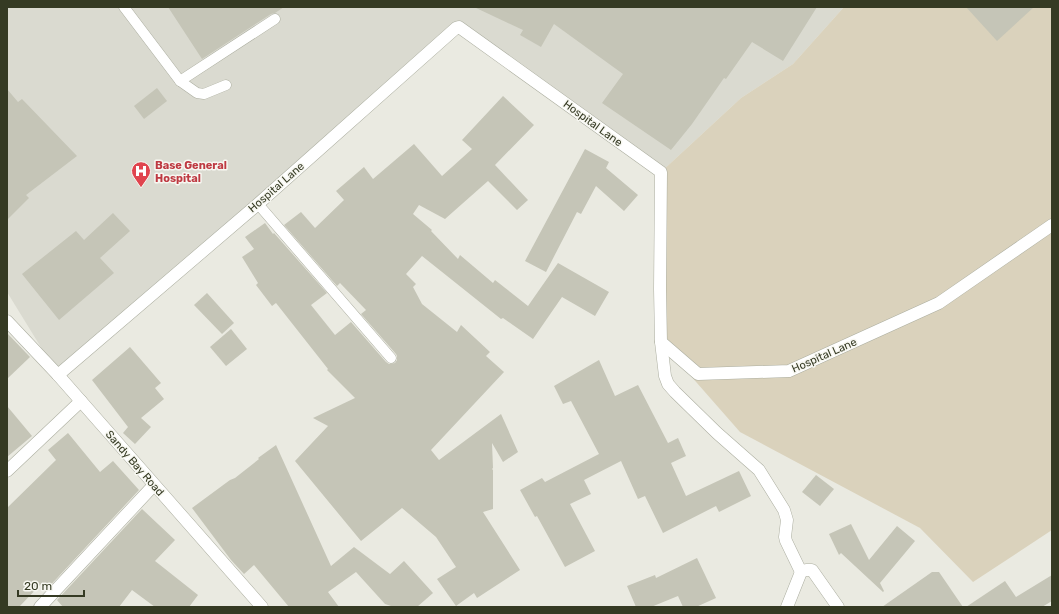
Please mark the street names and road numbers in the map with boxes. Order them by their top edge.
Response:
street label: Hospital Lane [561,98,625,149]
street label: Hospital Lane [246,160,307,215]
street label: Hospital Lane [790,335,859,376]
street label: Sandy Bay Road [103,428,167,499]

